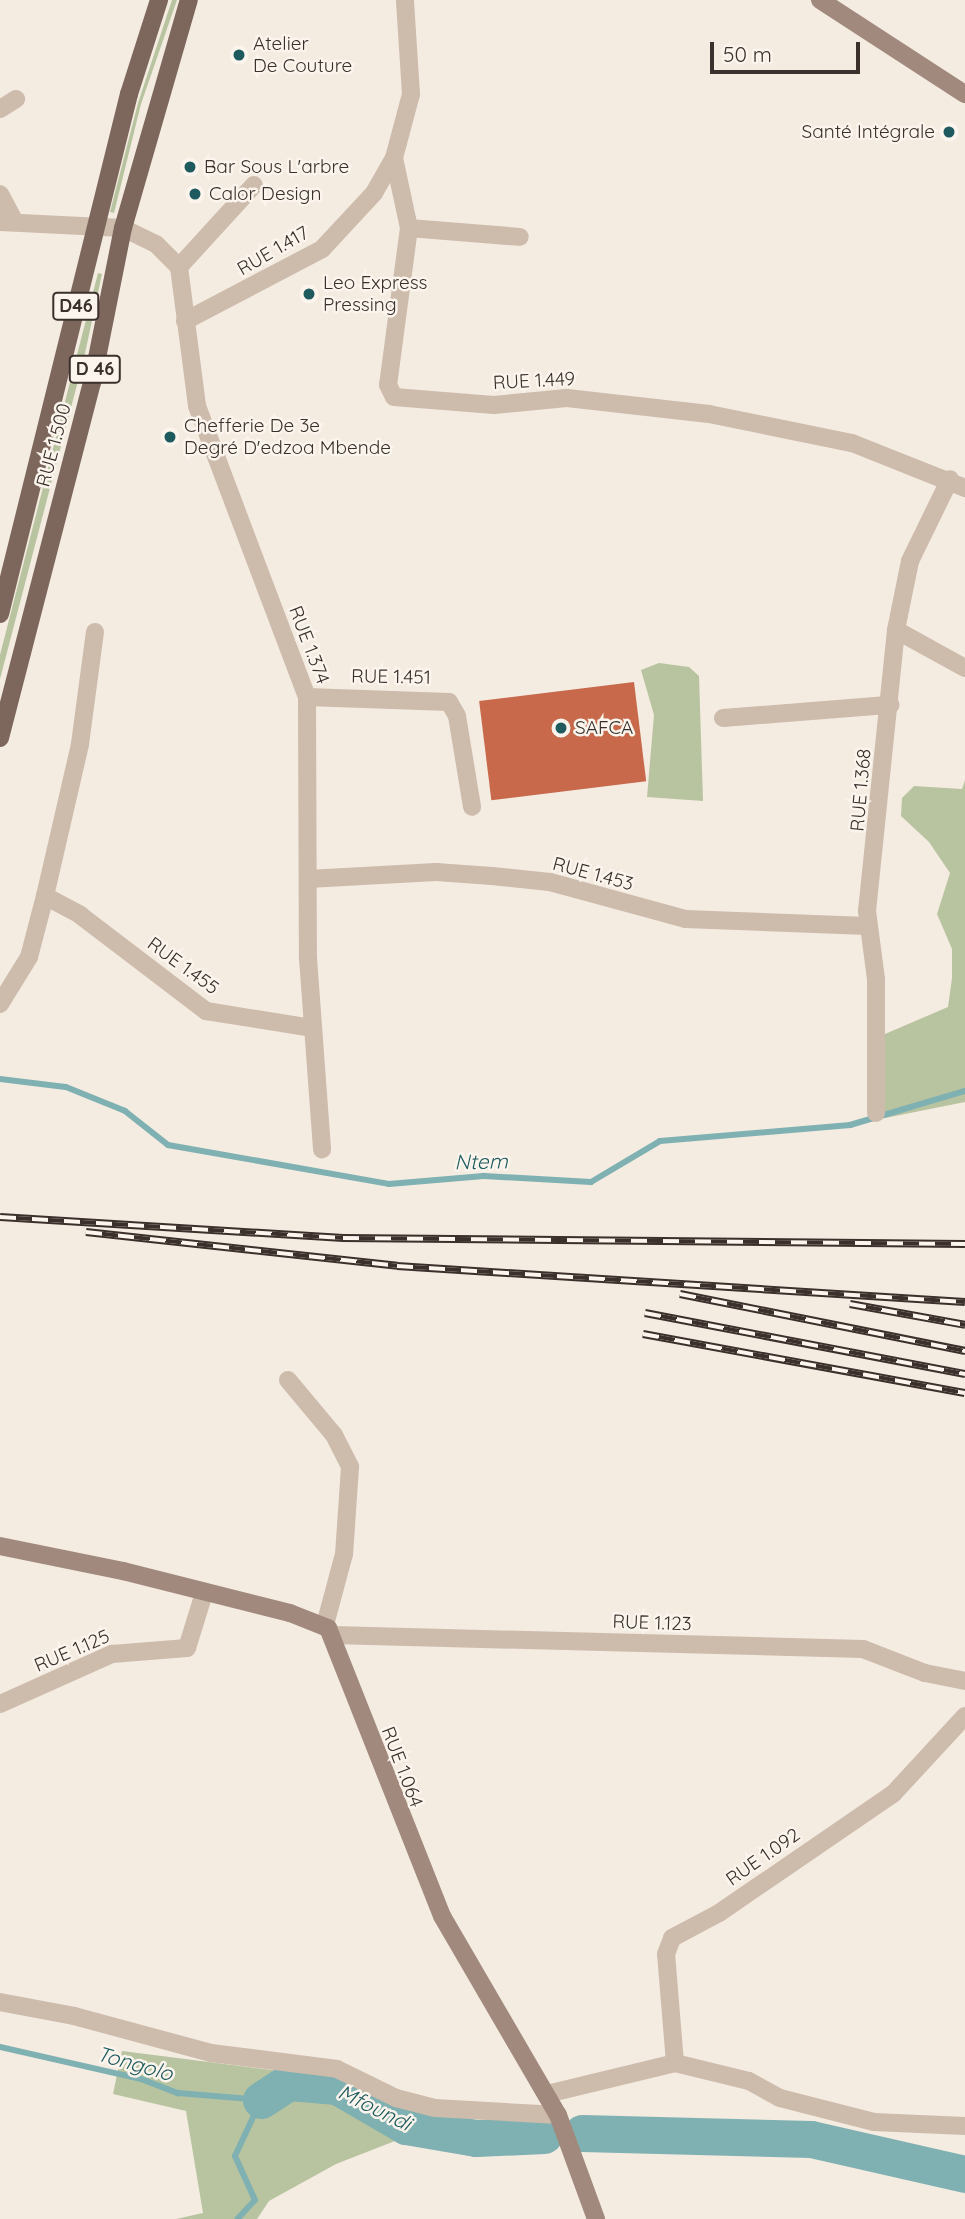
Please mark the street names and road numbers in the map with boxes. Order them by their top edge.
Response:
street label: RUE 1.417 [233,221,313,281]
road number: D46 [52,292,100,320]
road number: D 46 [69,354,121,384]
street label: RUE 1.449 [492,367,576,395]
street label: RUE 1.500 [32,401,76,489]
street label: RUE 1.374 [284,603,334,687]
street label: RUE 1.451 [351,665,431,689]
street label: RUE 1.368 [846,748,876,832]
street label: RUE 1.453 [550,852,636,896]
street label: RUE 1.455 [143,932,223,1000]
street label: RUE 1.123 [612,1610,692,1636]
street label: RUE 1.125 [31,1625,113,1677]
street label: RUE 1.064 [376,1723,428,1811]
street label: RUE 1.092 [722,1823,804,1891]

